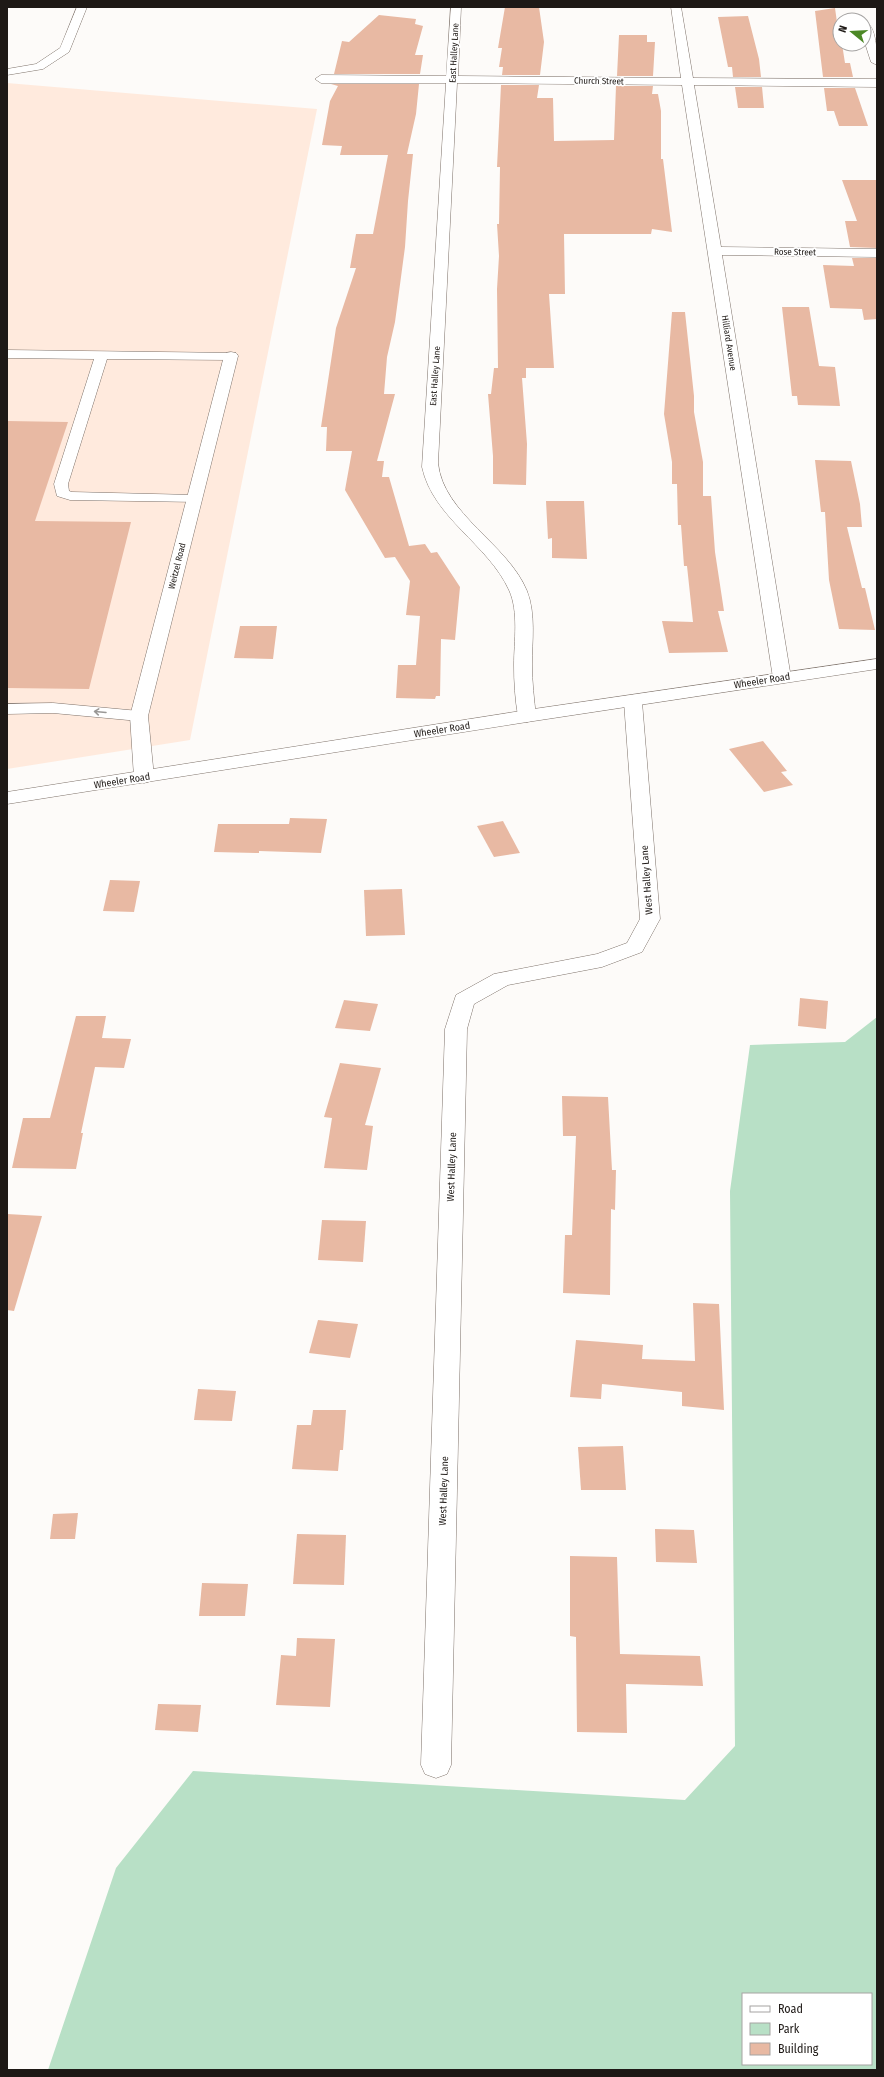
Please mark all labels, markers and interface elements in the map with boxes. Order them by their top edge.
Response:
north arrow [832,12,872,52]
street label: East Halley Lane [447,22,461,83]
text: N [836,24,850,34]
street label: Church Street [574,76,624,86]
street label: Rose Street [774,247,816,257]
street label: Hilliard Avenue [720,315,738,372]
street label: East Halley Lane [428,345,442,406]
street label: Weitzel Road [166,542,188,590]
street label: Wheeler Road [733,671,791,691]
one-way arrow [94,708,107,716]
street label: Wheeler Road [413,720,471,740]
street label: Wheeler Road [93,771,151,791]
street label: West Halley Lane [639,845,655,915]
street label: West Halley Lane [445,1132,459,1202]
street label: West Halley Lane [437,1456,451,1526]
legend [742,1993,872,2065]
text: Road [778,2002,803,2016]
text: Park [778,2022,800,2036]
text: Building [778,2042,819,2056]

